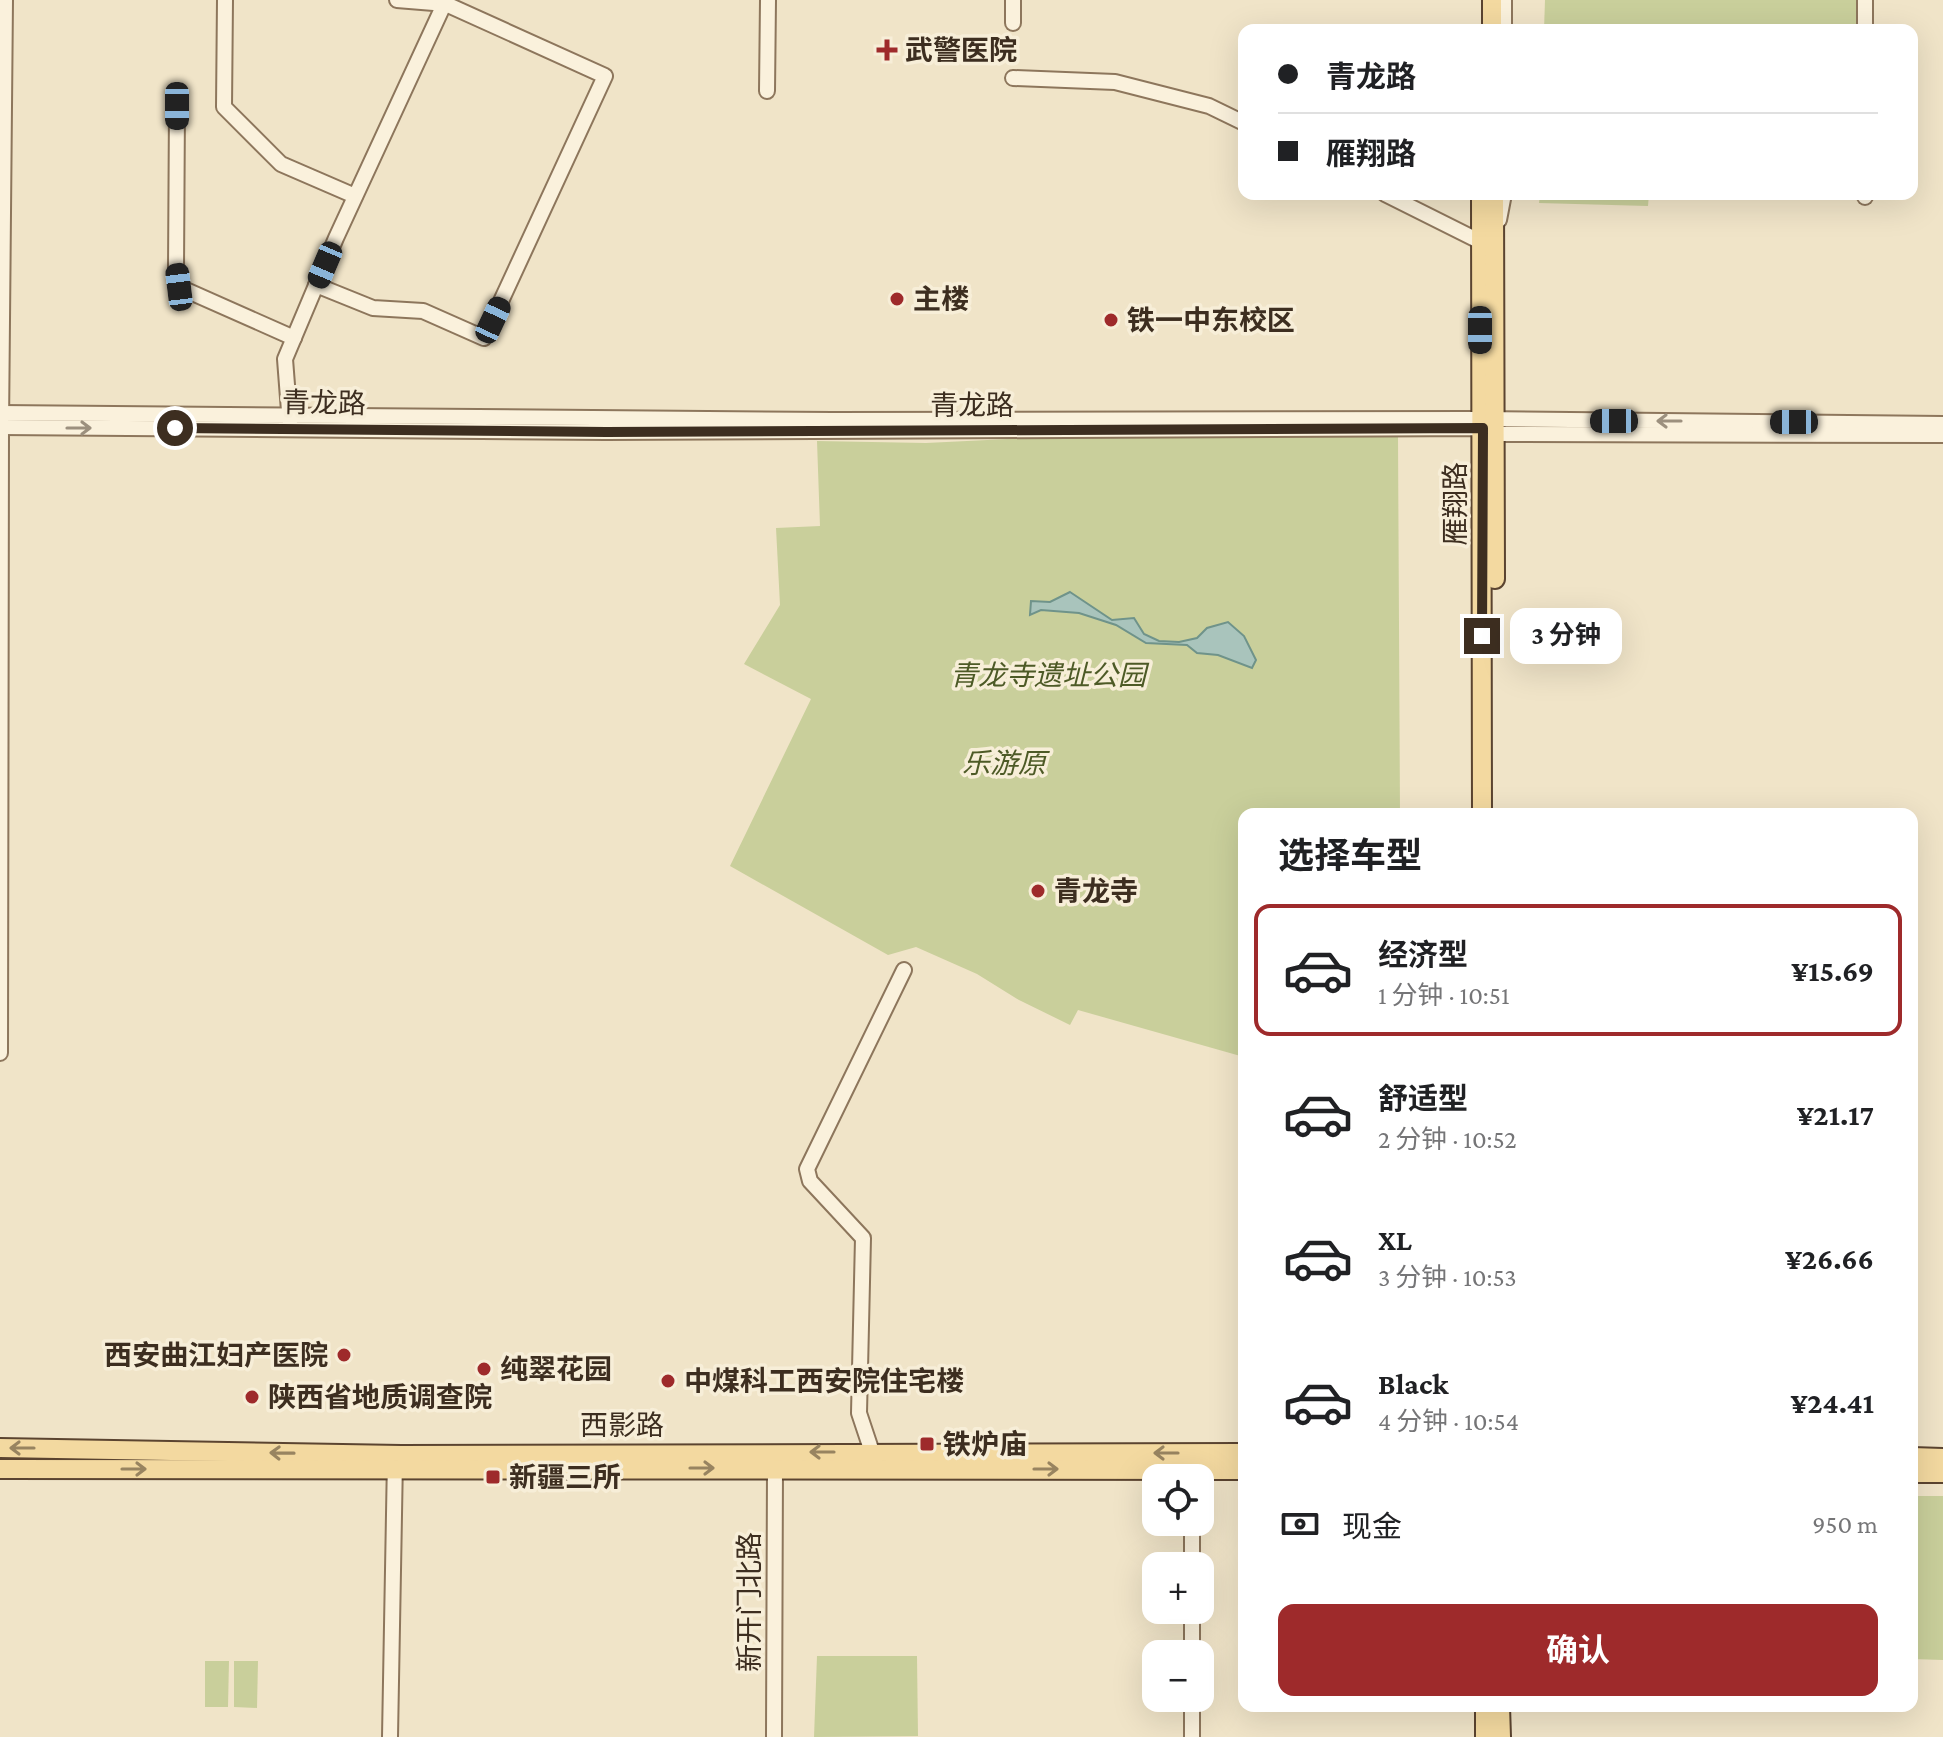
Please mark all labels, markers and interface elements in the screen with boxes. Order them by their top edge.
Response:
place label: 武警医院 [905,35,1017,66]
marker: 武警医院 [876,39,898,61]
text: 青龙路 [1326,60,1416,93]
car [165,82,189,130]
text: 雁翔路 [1326,137,1416,170]
car [305,238,345,292]
car [164,262,194,312]
place label: 主楼 [913,284,969,315]
marker: 主楼 [888,290,906,308]
car [472,293,514,347]
place label: 铁一中东校区 [1127,305,1295,336]
car [1468,306,1492,354]
marker: 铁一中东校区 [1102,311,1120,329]
street label: 青龙路 [282,387,366,419]
street label: 青龙路 [930,390,1014,421]
car [1590,409,1638,433]
route start [157,410,193,446]
car [1770,410,1818,434]
one-way arrow [1656,414,1683,429]
one-way arrow [65,420,92,435]
street label: 雁翔路 [1440,462,1471,546]
callout: 3 分钟 [1510,608,1622,664]
route end [1464,618,1500,654]
text: 3 分钟 [1531,621,1601,650]
park label: 青龙寺遗址公园 [950,660,1150,691]
park label: 乐游原 [962,748,1050,779]
text: 选择车型 [1278,836,1422,876]
place label: 青龙寺 [1054,876,1138,907]
marker: 青龙寺 [1029,882,1047,900]
icon: car [1282,934,1354,1006]
text: 经济型 [1378,938,1468,971]
text: ¥15.69 [1791,954,1874,987]
text: 1 分钟 · 10:51 [1378,981,1510,1010]
icon: car [1282,1078,1354,1150]
text: 舒适型 [1378,1082,1468,1115]
text: ¥21.17 [1797,1098,1874,1131]
text: 2 分钟 · 10:52 [1378,1125,1517,1154]
icon: car [1282,1222,1354,1294]
text: XL [1378,1223,1412,1256]
text: ¥26.66 [1785,1242,1874,1275]
text: 3 分钟 · 10:53 [1378,1263,1517,1292]
place label: 西安曲江妇产医院 [104,1340,328,1371]
marker: 西安曲江妇产医院 [335,1346,353,1364]
place label: 纯翠花园 [500,1354,612,1385]
marker: 纯翠花园 [475,1360,493,1378]
place label: 中煤科工西安院住宅楼 [684,1366,964,1397]
icon: car [1282,1366,1354,1438]
text: Black [1378,1367,1449,1400]
marker: 中煤科工西安院住宅楼 [659,1372,677,1390]
place label: 陕西省地质调查院 [268,1382,492,1413]
text: ¥24.41 [1791,1386,1874,1419]
marker: 陕西省地质调查院 [243,1388,261,1406]
text: 4 分钟 · 10:54 [1378,1407,1519,1436]
street label: 西影路 [580,1410,664,1441]
place label: 铁炉庙 [943,1429,1027,1460]
marker: 铁炉庙 [918,1435,936,1453]
one-way arrow [9,1440,36,1456]
one-way arrow [809,1444,836,1460]
one-way arrow [269,1445,296,1460]
one-way arrow [1153,1445,1180,1461]
one-way arrow [688,1460,715,1476]
one-way arrow [120,1461,147,1477]
one-way arrow [1032,1461,1059,1477]
place label: 新疆三所 [509,1462,621,1493]
map controls [1142,1464,1214,1712]
button: locate [1142,1464,1214,1536]
marker: 新疆三所 [484,1468,502,1486]
icon: cash [1278,1502,1322,1546]
text: 现金 [1342,1510,1402,1543]
text: 950 m [1812,1510,1878,1539]
street label: 新开门北路 [734,1532,765,1672]
button: + [1142,1552,1214,1624]
button: 确认 [1278,1604,1878,1696]
button: − [1142,1640,1214,1712]

